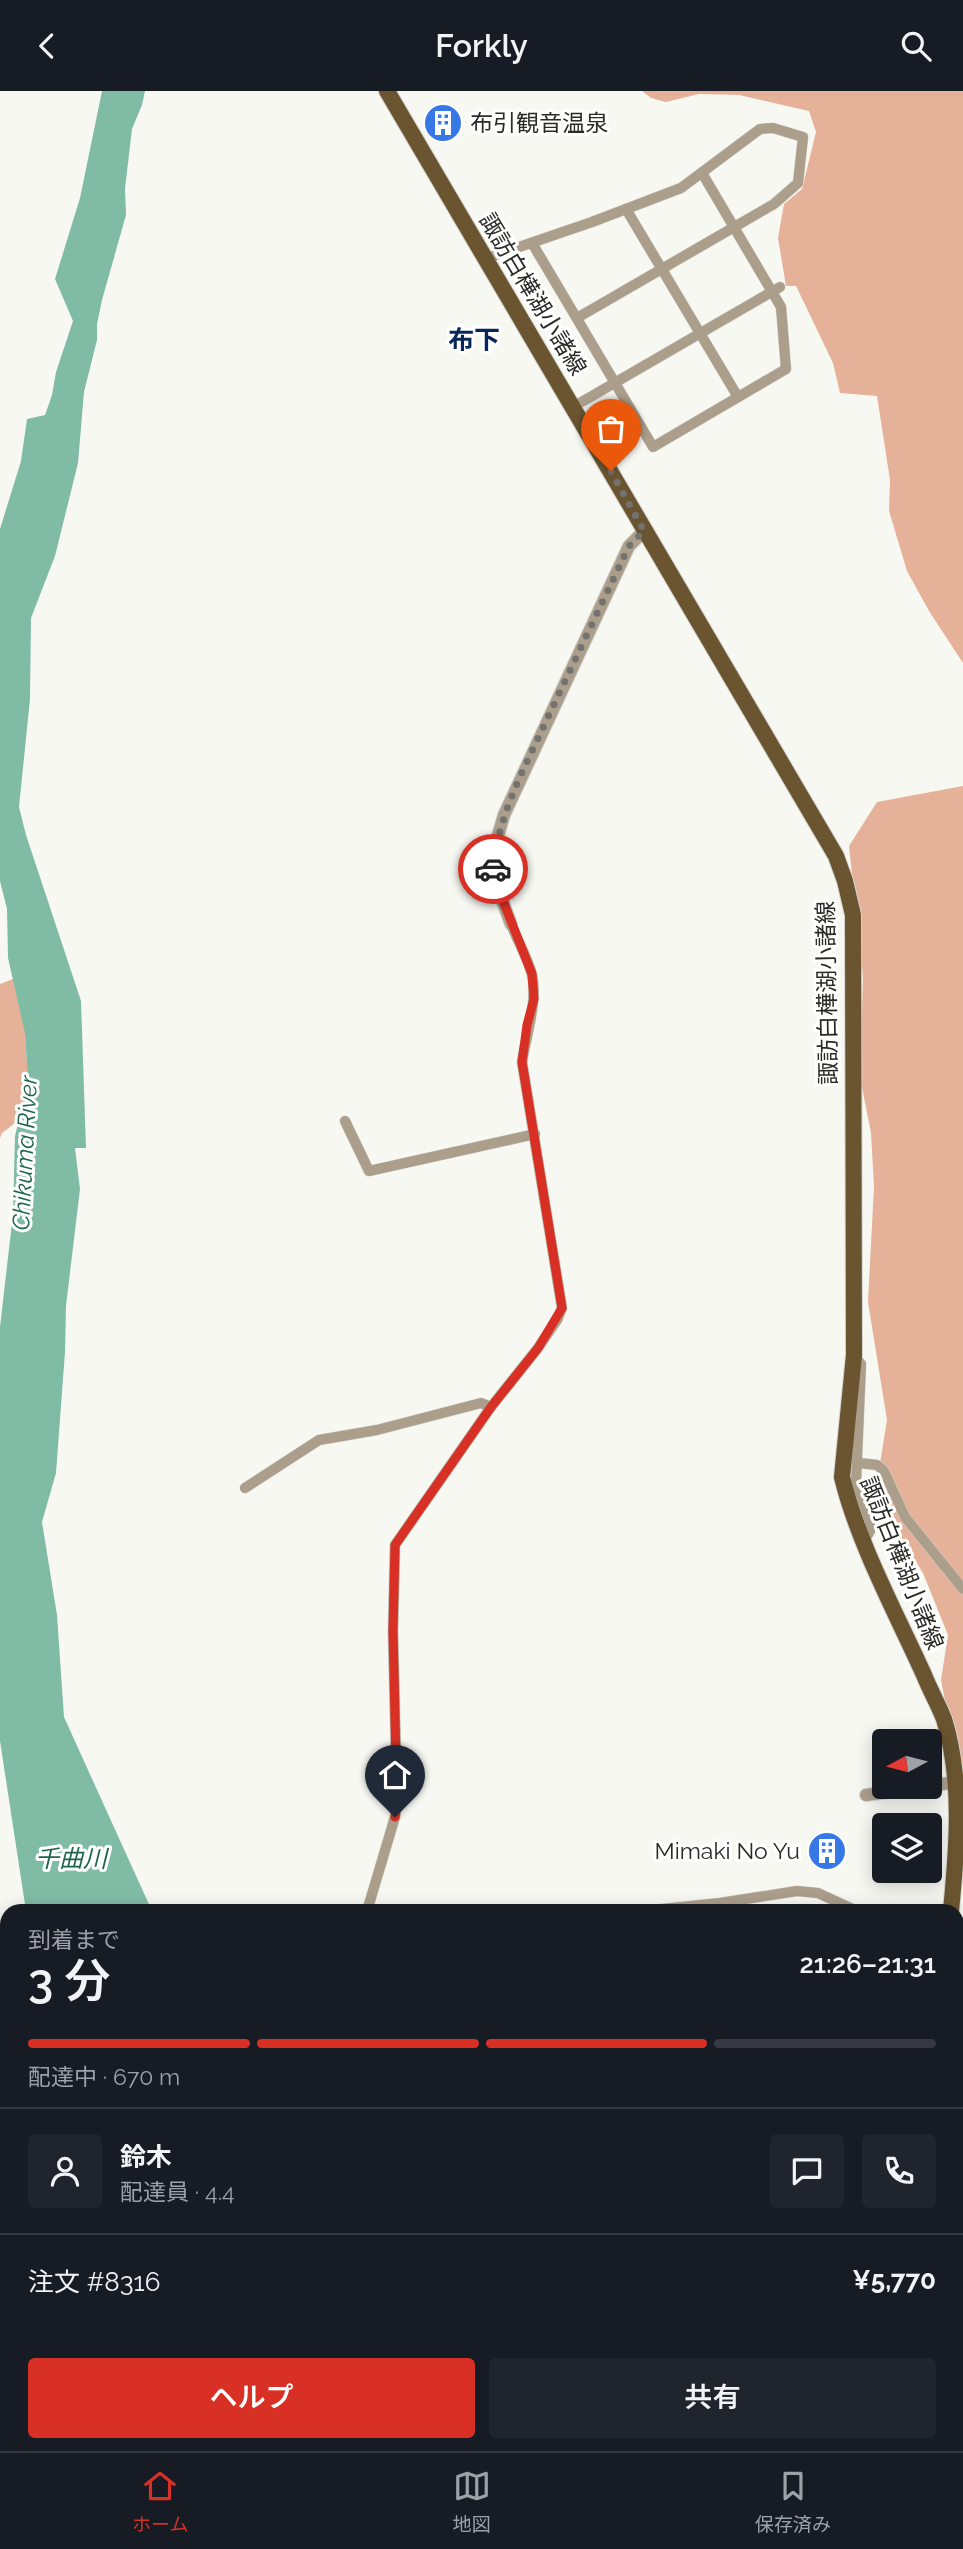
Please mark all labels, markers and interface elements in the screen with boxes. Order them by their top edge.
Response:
icon: back [28,27,66,65]
text: Forkly [435,27,528,64]
icon: search [897,27,935,65]
building icon: 布引観音温泉 [422,102,464,144]
place label: 布引観音温泉 [470,109,608,136]
street label: 諏訪白樺湖小諸線 [474,208,592,380]
district label: 布下 [448,325,500,355]
pin [581,399,641,471]
icon: bag [592,410,630,448]
courier [458,834,528,904]
icon: car [474,850,512,888]
street label: 諏訪白樺湖小諸線 [811,901,842,1085]
water label: Chikuma River [6,1074,43,1231]
street label: 諏訪白樺湖小諸線 [855,1472,949,1653]
north arrow [872,1729,942,1799]
map controls [872,1729,942,1883]
pin [365,1745,425,1817]
icon: home [376,1756,414,1794]
button: layers [872,1813,942,1883]
building icon: Mimaki No Yu [806,1830,848,1872]
place label: Mimaki No Yu [655,1837,800,1864]
water label: 千曲川 [35,1844,110,1873]
text: 到着まで [28,1926,120,1953]
text: 21:26–21:31 [799,1949,936,1979]
text: 3 分 [28,1954,111,2008]
text: 配達中 · 670 m [28,2063,180,2090]
button: person [28,2134,102,2208]
button: chat [770,2134,844,2208]
button: phone [862,2134,936,2208]
text: 鈴木 [120,2142,172,2172]
text: 配達員 · 4.4 [120,2178,235,2205]
text: ¥5,770 [852,2265,936,2295]
text: 注文 #8316 [28,2267,160,2297]
button: ヘルプ [28,2358,475,2438]
button: 共有 [489,2358,936,2438]
tab: ホーム [132,2467,189,2536]
tab: 地図 [453,2467,491,2536]
tab: 保存済み [755,2467,831,2536]

